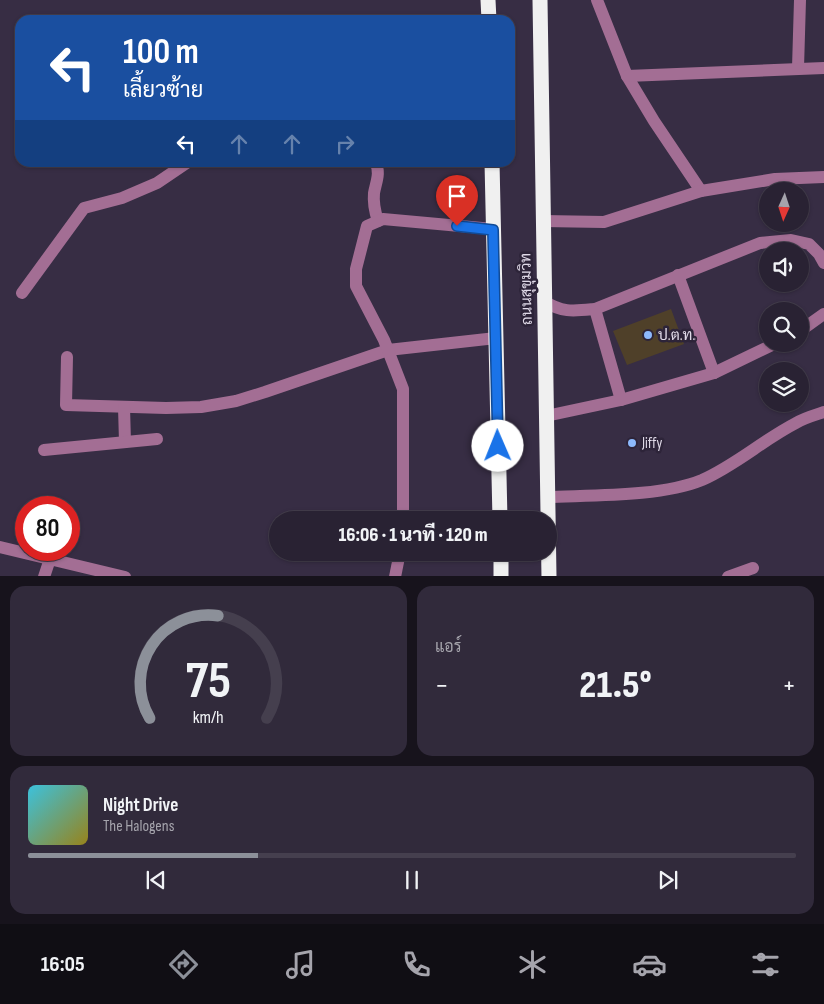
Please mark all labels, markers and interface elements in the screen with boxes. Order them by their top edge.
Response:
text: 100 m [123,31,199,74]
icon: left [40,35,105,100]
text: เลี้ยวซ้าย [123,77,203,104]
icon: left [172,130,200,158]
icon: ahead [225,130,253,158]
icon: ahead [278,130,306,158]
icon: right [331,130,359,158]
pin [436,175,478,226]
icon: arrive [443,182,471,210]
north arrow [759,182,809,232]
map controls [759,182,809,412]
button: sound [759,242,809,292]
street label: ถนนสุขุมวิท [516,253,538,325]
button: search [759,302,809,352]
place label: ป.ต.ท. [658,326,695,345]
marker: ป.ต.ท. [642,329,654,341]
button: layers [759,362,809,412]
position arrow [471,419,523,471]
place label: Jiffy [641,434,663,453]
marker: Jiffy [626,437,638,449]
speed limit sign: 80 [15,496,80,561]
text: 16:06 · 1 นาที · 120 m [338,524,488,547]
text: แอร์ [435,638,461,657]
text: 75 [186,650,231,713]
text: 21.5° [579,663,652,708]
text: − [435,669,449,702]
text: + [782,669,796,702]
text: km/h [193,707,224,728]
text: Night Drive [103,794,178,817]
text: The Halogens [103,817,174,836]
icon: previous [142,866,170,894]
icon: pause [398,866,426,894]
icon: next [654,866,682,894]
icon: directions [166,947,201,982]
icon: music [283,947,318,982]
icon: phone [399,947,434,982]
icon: climate [515,947,550,982]
icon: car [632,947,667,982]
icon: filters [748,947,783,982]
text: 16:05 [41,951,85,978]

